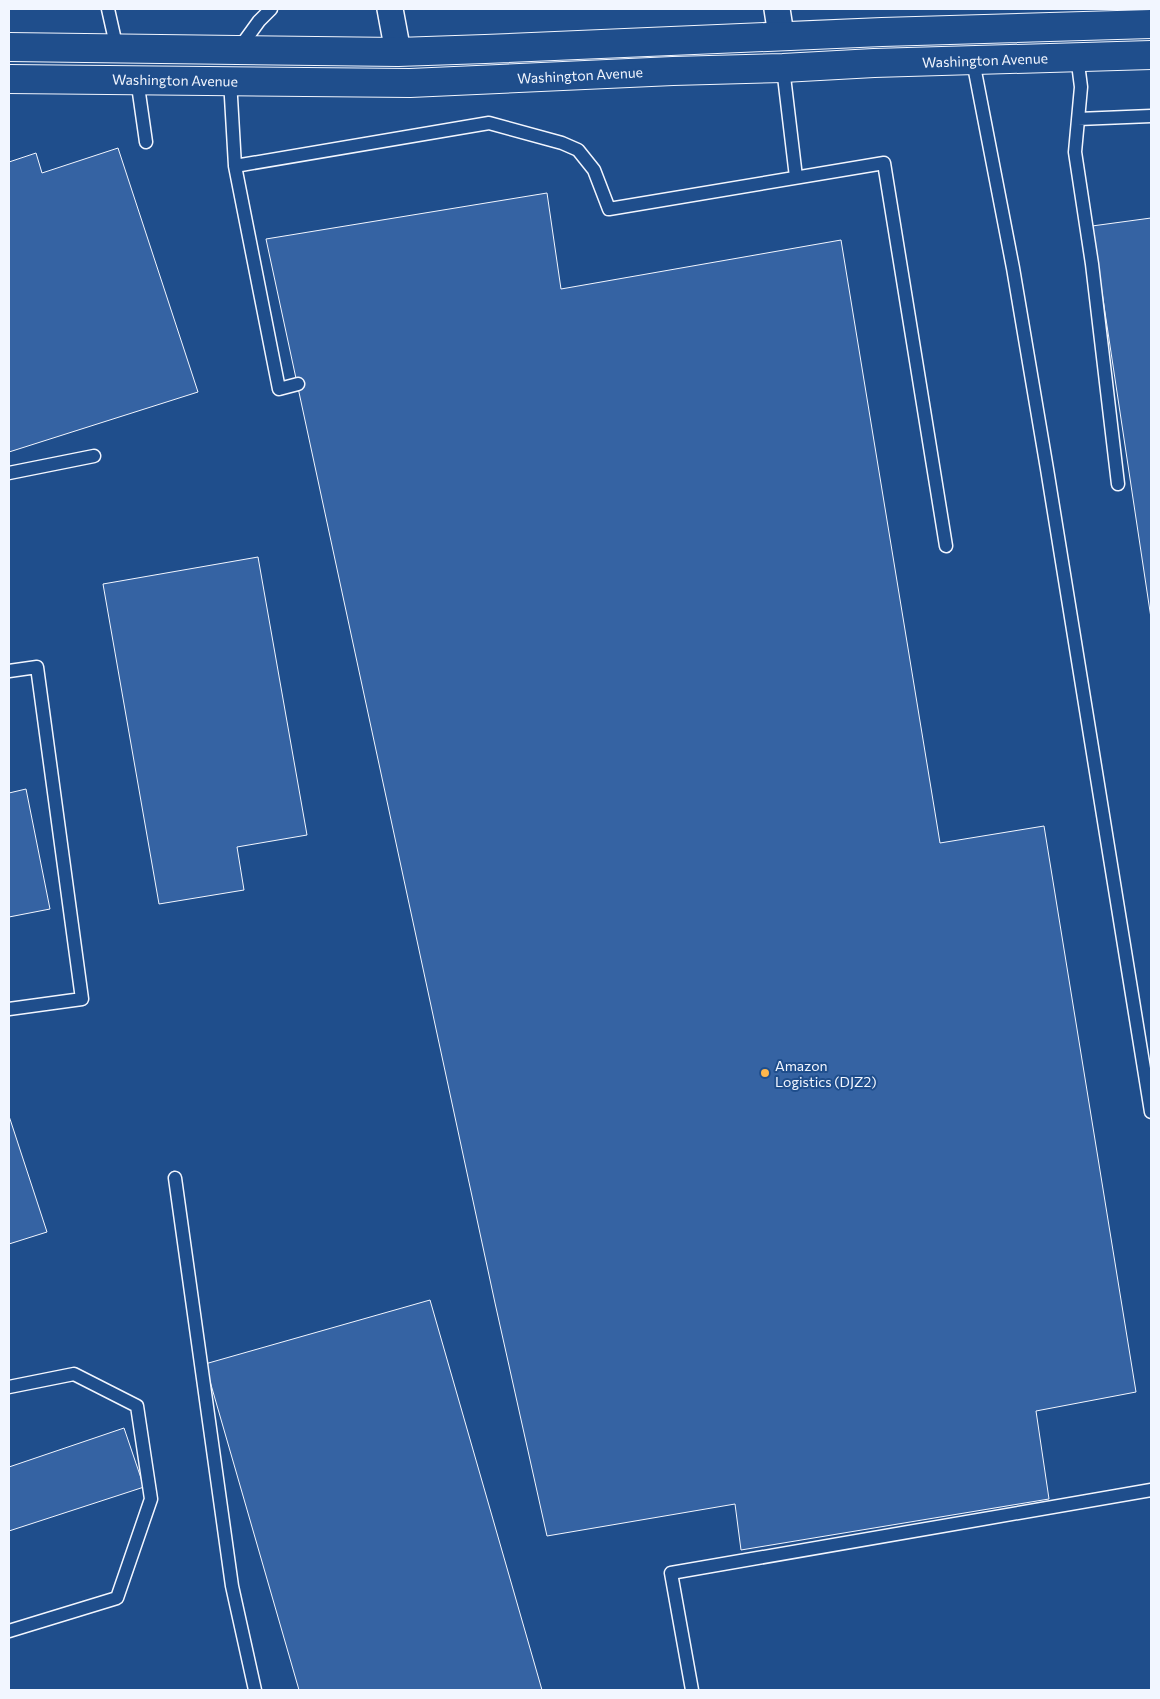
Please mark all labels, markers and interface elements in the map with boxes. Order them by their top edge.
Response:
street label: Washington Avenue [922,49,1048,71]
street label: Washington Avenue [517,63,643,87]
street label: Washington Avenue [112,70,238,90]
place label: Amazon Logistics (DJZ2) [775,1057,877,1090]
marker: Amazon Logistics (DJZ2) [759,1067,771,1079]

